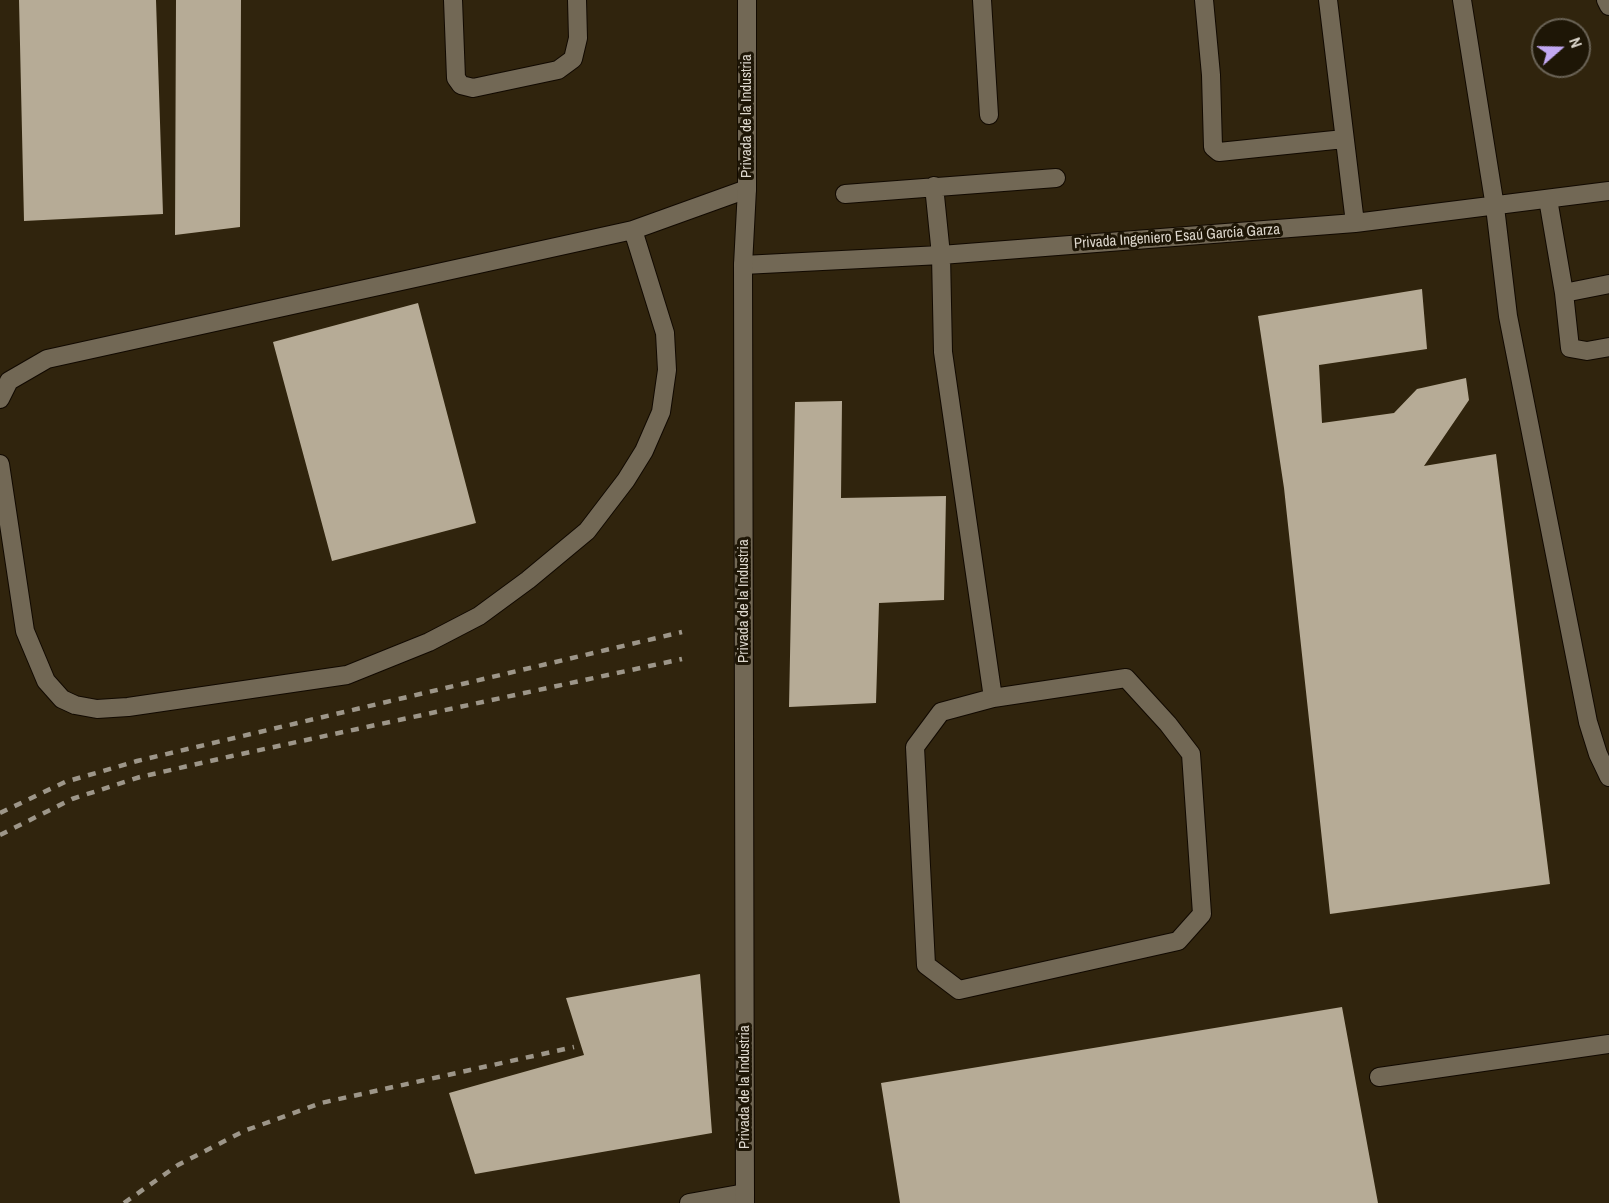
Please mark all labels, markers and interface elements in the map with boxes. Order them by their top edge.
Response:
north arrow [1531,18,1591,78]
text: N [1564,34,1588,51]
street label: Privada de la Industria [738,54,756,178]
street label: Privada Ingeniero Esaú García Garza [1073,221,1281,253]
street label: Privada de la Industria [735,539,753,663]
street label: Privada de la Industria [736,1025,754,1149]

